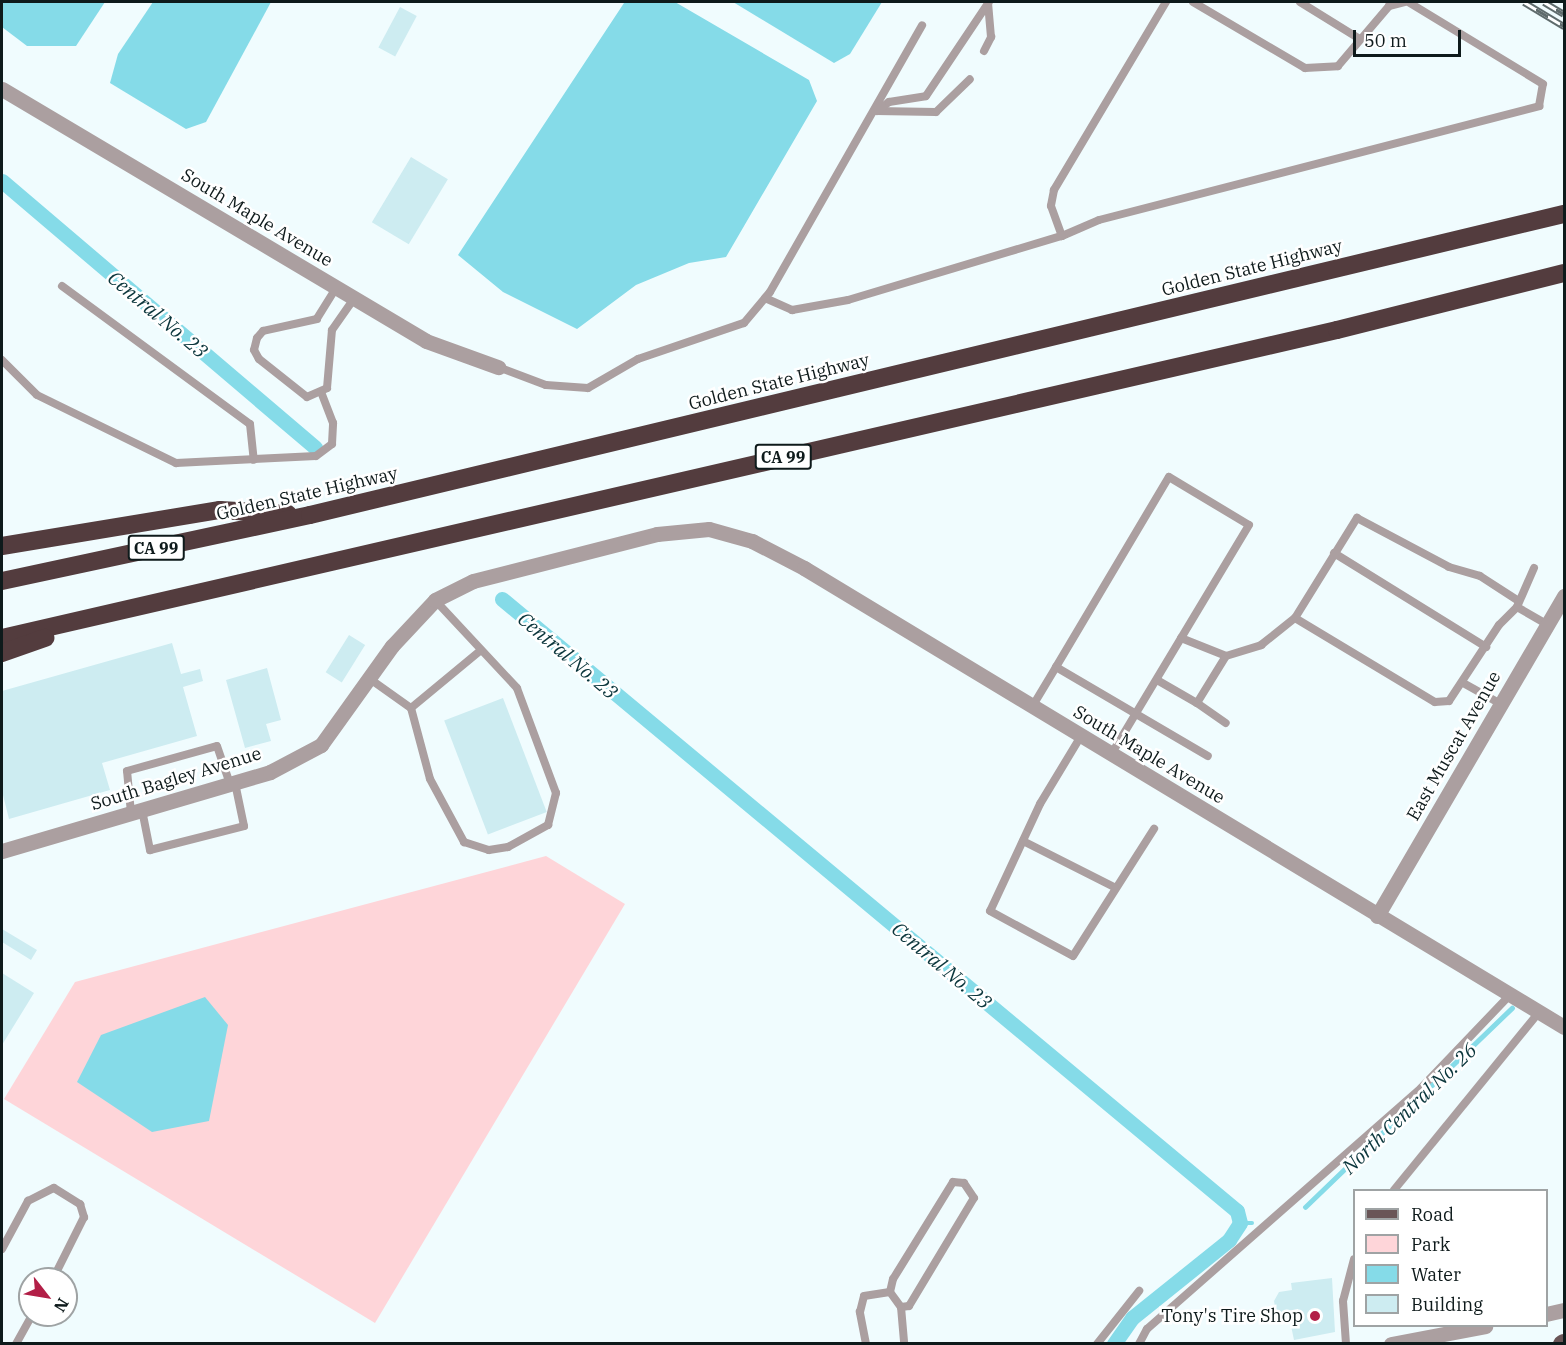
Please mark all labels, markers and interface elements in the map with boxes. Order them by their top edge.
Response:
scale bar [1356,18,1464,56]
text: 50 m [1364,29,1407,52]
street label: South Maple Avenue [177,164,337,272]
street label: Golden State Highway [1159,235,1345,301]
water label: Central No. 23 [103,265,213,363]
street label: Golden State Highway [686,349,872,415]
road number: CA 99 [754,444,812,470]
street label: Golden State Highway [214,463,400,525]
road number: CA 99 [128,535,184,561]
water label: Central No. 23 [513,606,623,704]
street label: East Muscat Avenue [1402,667,1506,825]
street label: South Maple Avenue [1069,701,1229,809]
street label: South Bagley Avenue [88,743,264,815]
water label: Central No. 23 [887,916,997,1014]
water label: North Central No. 26 [1337,1038,1481,1178]
legend [1353,1189,1548,1327]
text: Road [1411,1203,1454,1226]
text: Park [1411,1233,1450,1256]
text: Water [1411,1263,1461,1286]
north arrow [18,1267,78,1327]
text: Building [1411,1293,1483,1316]
text: N [50,1295,74,1316]
place label: Tony's Tire Shop [1161,1305,1303,1327]
marker: Tony's Tire Shop [1308,1309,1322,1323]

